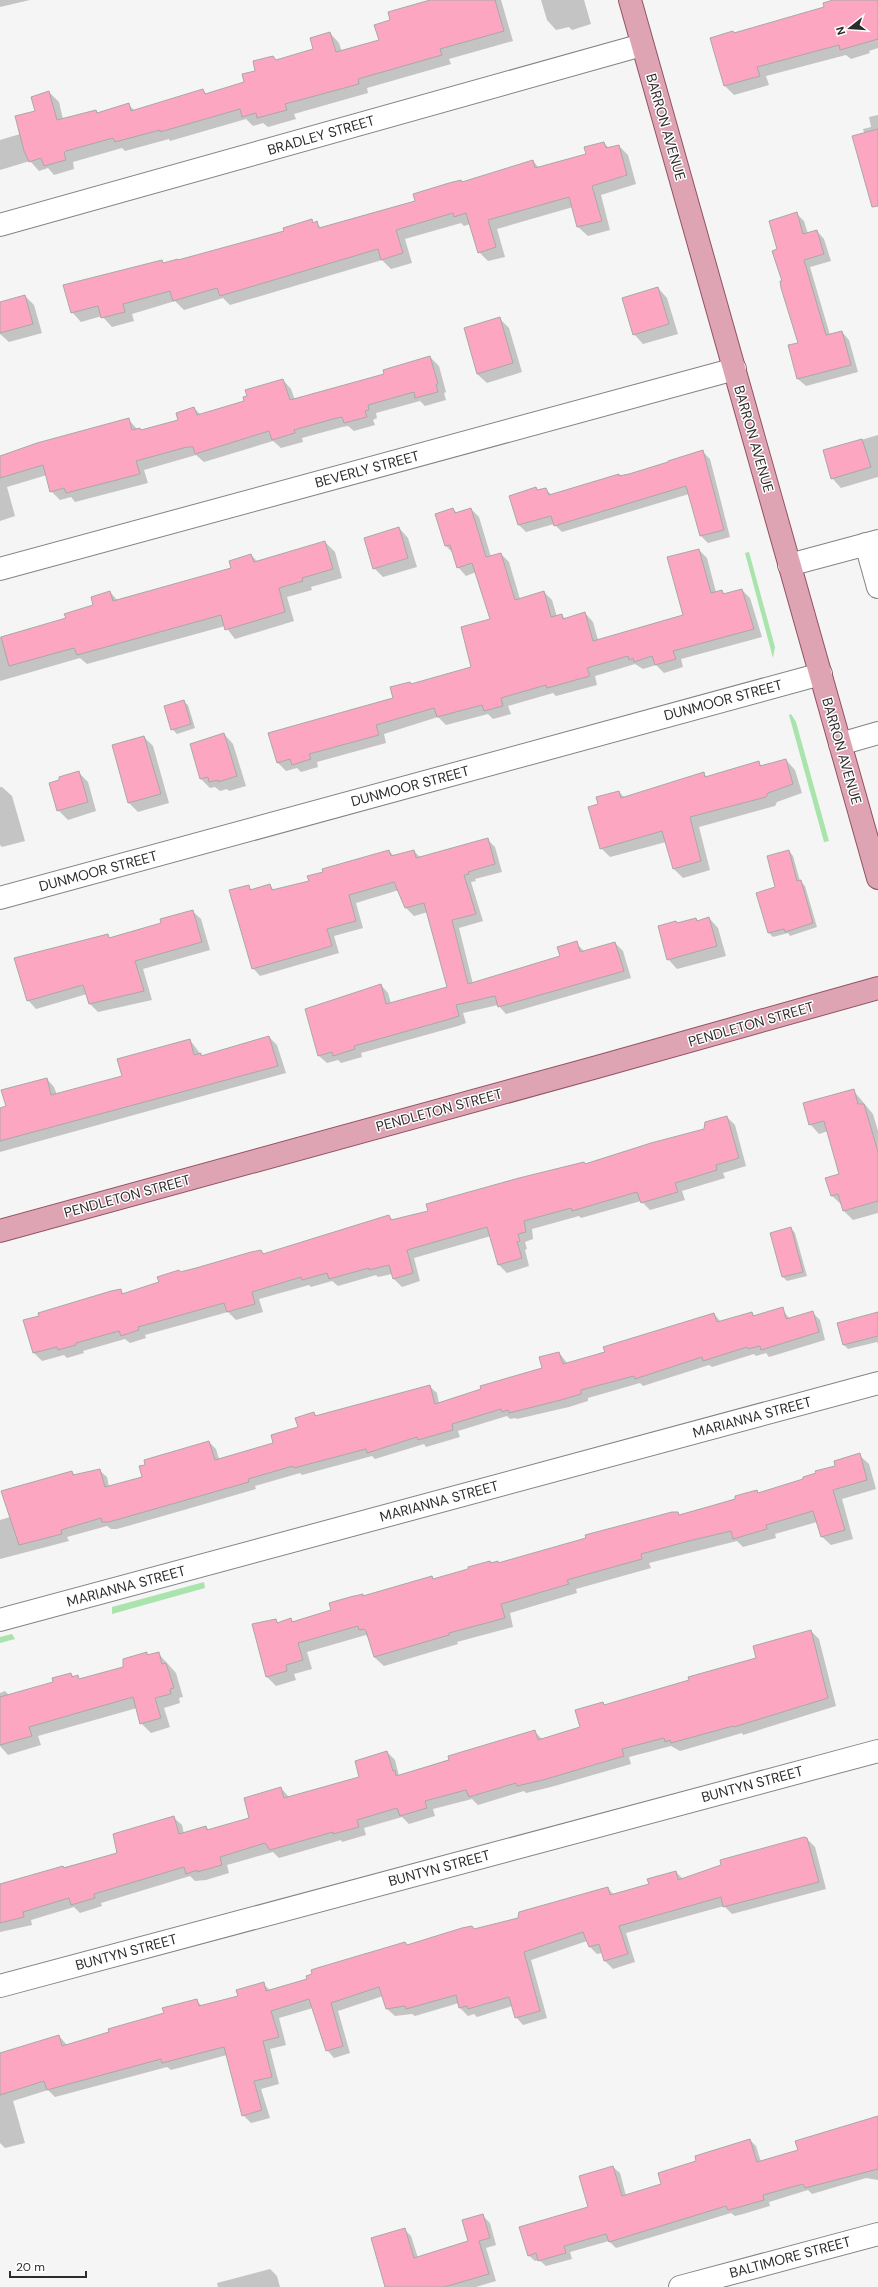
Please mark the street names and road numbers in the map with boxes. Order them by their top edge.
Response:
street label: BARRON AVENUE [642,71,690,183]
street label: BRADLEY STREET [265,111,377,159]
street label: BARRON AVENUE [730,383,778,495]
street label: BEVERLY STREET [313,446,421,492]
street label: DUNMOOR STREET [662,676,784,724]
street label: BARRON AVENUE [818,695,866,807]
street label: DUNMOOR STREET [349,762,471,810]
street label: DUNMOOR STREET [37,847,159,895]
street label: PENDLETON STREET [686,997,816,1051]
street label: PENDLETON STREET [374,1084,504,1136]
street label: PENDLETON STREET [62,1170,192,1222]
street label: MARIANNA STREET [691,1392,813,1441]
street label: MARIANNA STREET [378,1476,500,1525]
street label: MARIANNA STREET [65,1561,187,1610]
street label: BUNTYN STREET [699,1762,805,1806]
street label: BUNTYN STREET [386,1846,492,1890]
street label: BUNTYN STREET [73,1930,179,1974]
street label: BALTIMORE STREET [727,2232,853,2282]

